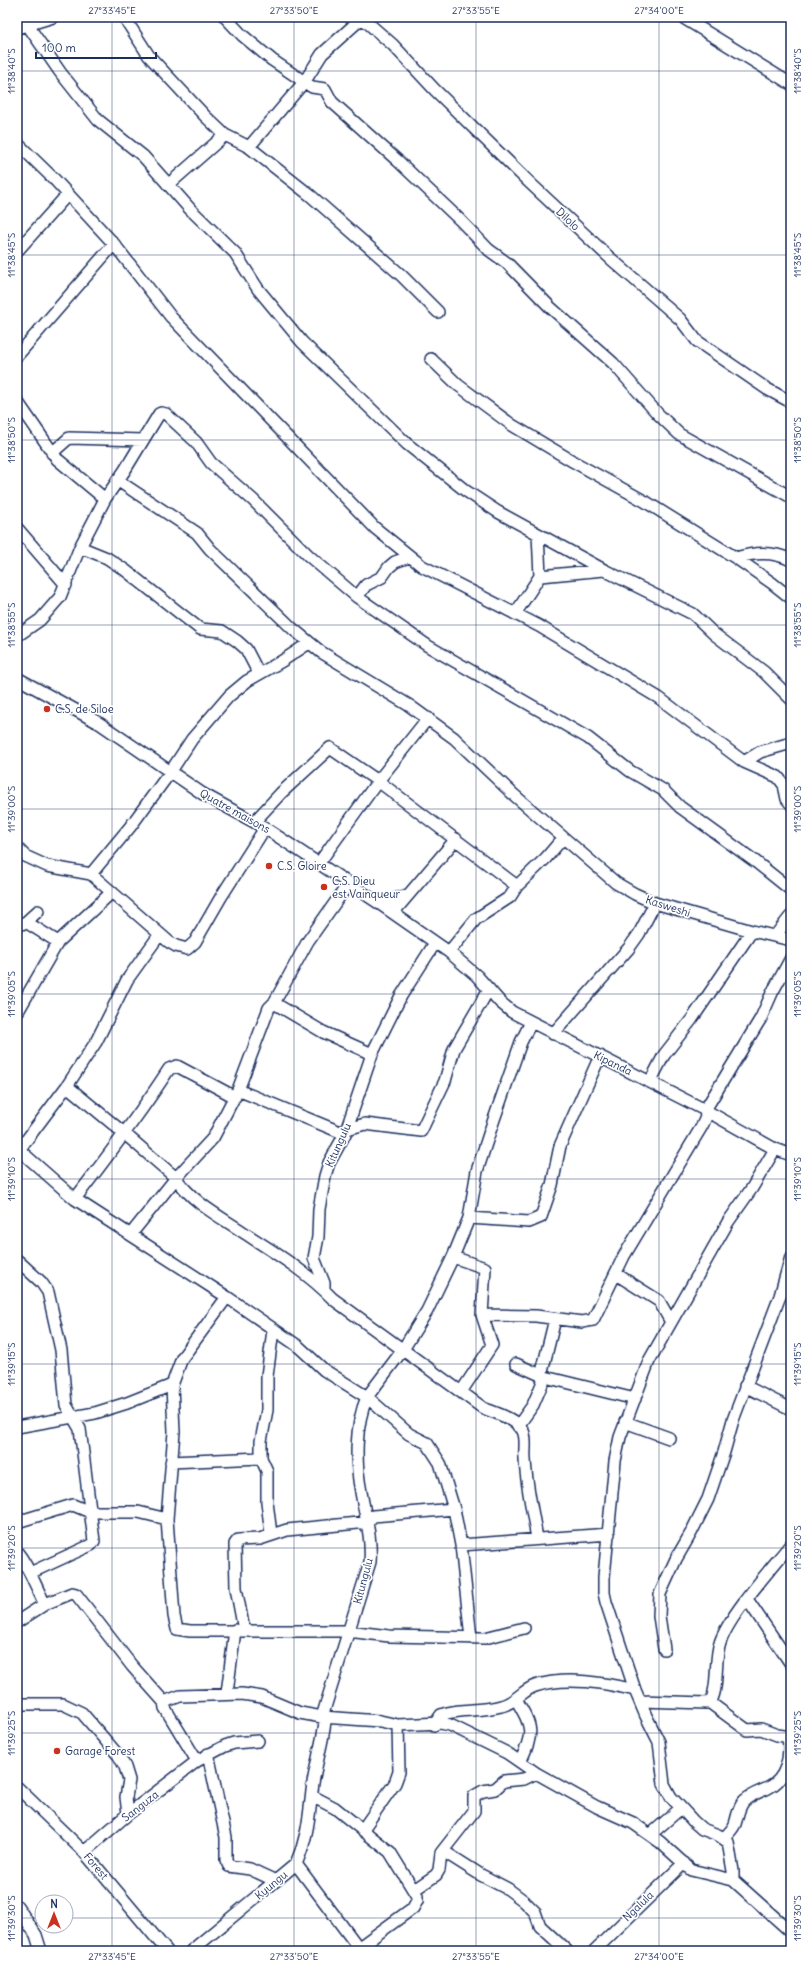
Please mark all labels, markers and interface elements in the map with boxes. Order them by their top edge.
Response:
text: 27°33'45"E [88,4,136,17]
text: 27°33'50"E [270,4,318,17]
text: 27°33'55"E [452,4,500,17]
text: 27°34'00"E [634,4,684,17]
scale bar [36,34,156,60]
text: 100 m [42,40,76,55]
text: 11°38'40"S [5,48,18,94]
text: 11°38'40"S [791,48,804,94]
street label: Dilolo [553,204,583,234]
text: 11°38'45"S [5,232,18,277]
text: 11°38'45"S [791,232,804,277]
text: 11°38'50"S [5,417,18,463]
text: 11°38'50"S [791,417,804,463]
text: 11°38'55"S [5,602,18,648]
text: 11°38'55"S [791,602,804,648]
place label: C.S. de Siloe [55,702,114,716]
marker: C.S. de Siloe [42,704,52,714]
text: 11°39'00"S [5,785,18,832]
text: 11°39'00"S [791,785,804,832]
street label: Quatre maisons [197,786,273,836]
place label: C.S. Gloire [277,859,327,873]
marker: C.S. Gloire [264,861,274,871]
place label: C.S. Dieu est Vainqueur [332,874,401,901]
marker: C.S. Dieu est Vainqueur [319,882,329,892]
street label: Kasweshi [644,892,692,920]
text: 11°39'05"S [5,971,18,1017]
text: 11°39'05"S [791,971,804,1017]
street label: Kipanda [592,1048,634,1078]
street label: Kitungulu [322,1120,354,1169]
text: 11°39'10"S [5,1156,18,1201]
text: 11°39'10"S [791,1156,804,1201]
text: 11°39'15"S [5,1342,18,1386]
text: 11°39'15"S [791,1342,804,1386]
text: 11°39'20"S [5,1525,18,1571]
text: 11°39'20"S [791,1525,804,1571]
street label: Kitungulu [350,1556,376,1606]
text: 11°39'25"S [5,1710,18,1755]
text: 11°39'25"S [791,1710,804,1755]
place label: Garage Forest [65,1744,136,1758]
marker: Garage Forest [52,1746,62,1756]
street label: Sanguza [119,1787,161,1825]
street label: Forest [81,1850,111,1882]
street label: Kyungu [252,1867,291,1903]
street label: Ngalula [620,1888,656,1924]
north arrow [34,1894,74,1934]
text: 11°39'30"S [5,1895,18,1941]
text: 11°39'30"S [791,1895,804,1941]
text: N [50,1897,58,1911]
text: 27°33'45"E [88,1950,136,1963]
text: 27°33'50"E [270,1950,318,1963]
text: 27°33'55"E [452,1950,500,1963]
text: 27°34'00"E [634,1950,684,1963]

